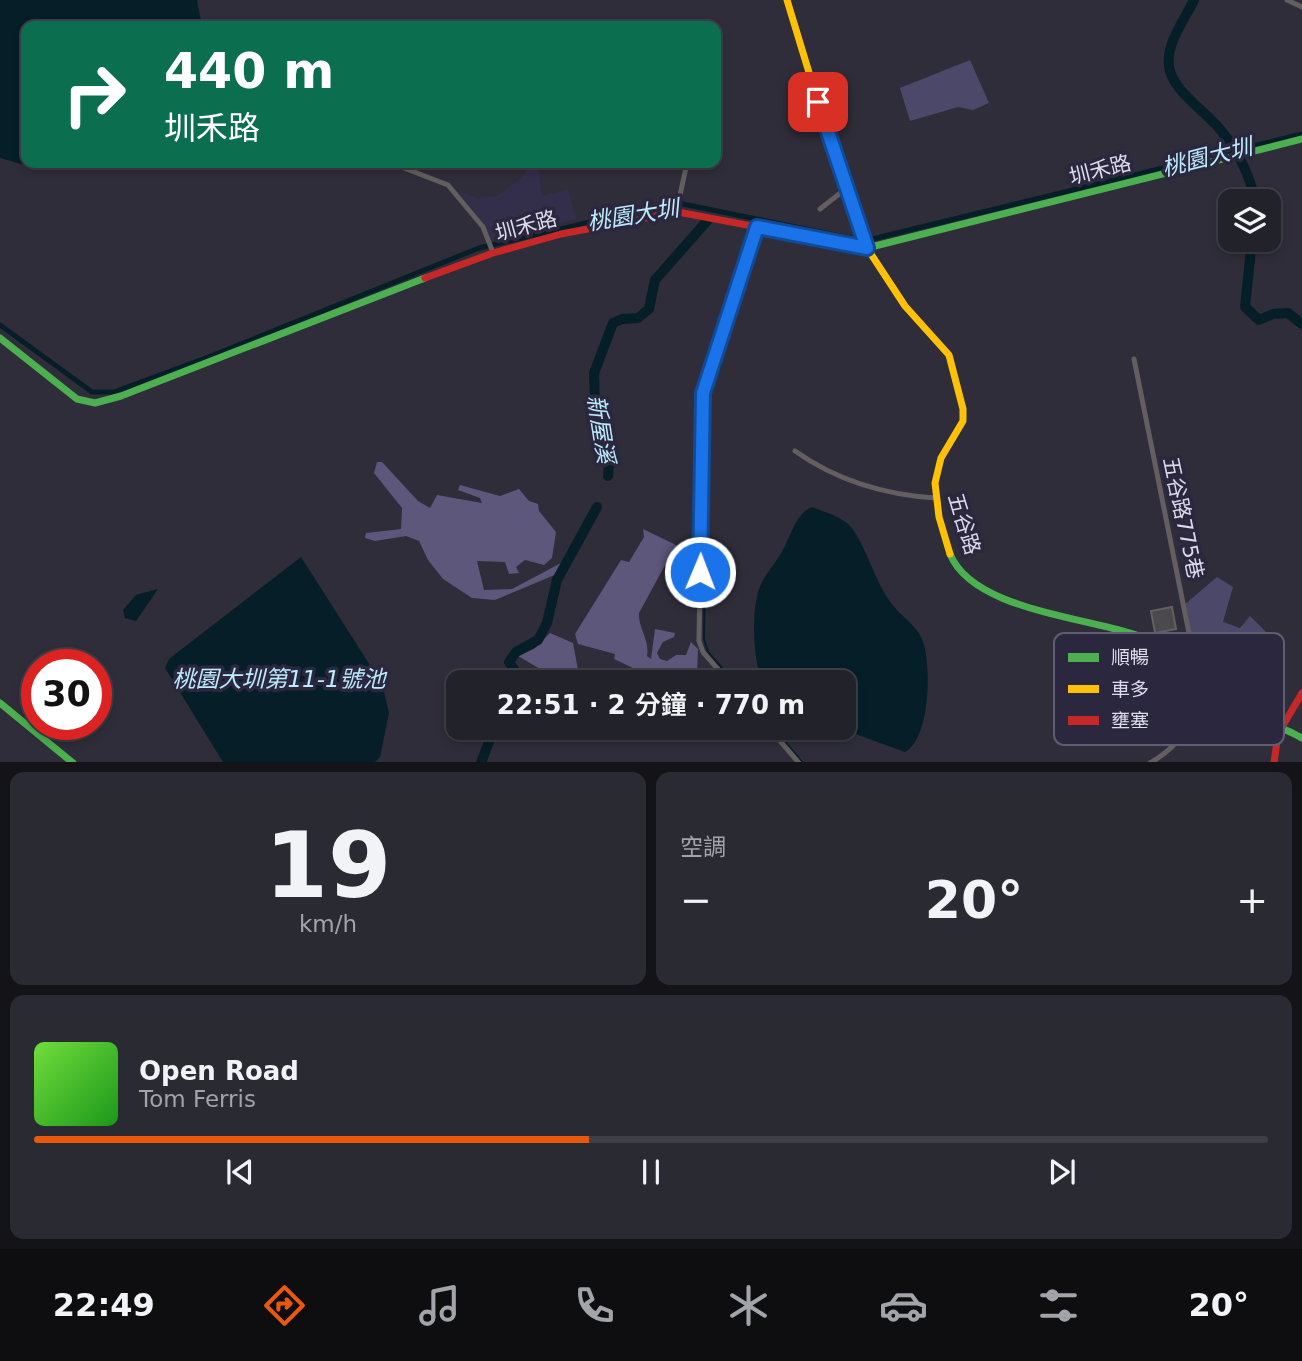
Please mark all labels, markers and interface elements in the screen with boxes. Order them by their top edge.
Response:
text: 440 m [164,43,334,100]
icon: right [49,49,140,140]
pin [788,72,848,132]
icon: arrive [799,83,837,121]
text: 圳禾路 [164,109,260,147]
water label: 桃園大圳 [1159,133,1258,181]
street label: 圳禾路 [1067,151,1133,189]
map controls [1218,189,1281,252]
button: layers [1218,189,1281,252]
water label: 桃園大圳 [586,194,683,235]
street label: 圳禾路 [492,206,560,246]
water label: 新屋溪 [583,393,620,468]
street label: 五谷路775巷 [1158,455,1208,581]
street label: 五谷路 [943,490,985,558]
position arrow [663,535,737,609]
legend [1054,633,1284,745]
text: 順暢 [1111,646,1149,668]
speed limit sign: 30 [21,649,112,740]
water label: 桃園大圳第11-1號池 [172,666,388,692]
text: 車多 [1111,678,1149,700]
text: 22:51 · 2 分鐘 · 770 m [497,690,805,720]
text: 壅塞 [1111,709,1149,731]
text: 19 [265,813,391,918]
text: 空調 [680,834,726,860]
text: 20° [925,870,1023,930]
text: − [680,878,712,922]
text: + [1236,878,1268,922]
text: km/h [299,911,357,937]
text: Open Road [139,1056,299,1086]
text: Tom Ferris [139,1086,256,1112]
icon: previous [221,1153,259,1191]
icon: pause [632,1153,670,1191]
icon: next [1043,1153,1081,1191]
icon: directions [260,1281,309,1330]
icon: music [415,1281,464,1330]
icon: phone [570,1281,619,1330]
icon: climate [724,1281,773,1330]
icon: car [879,1281,928,1330]
icon: filters [1034,1281,1083,1330]
text: 22:49 [53,1286,155,1324]
text: 20° [1189,1286,1249,1324]

